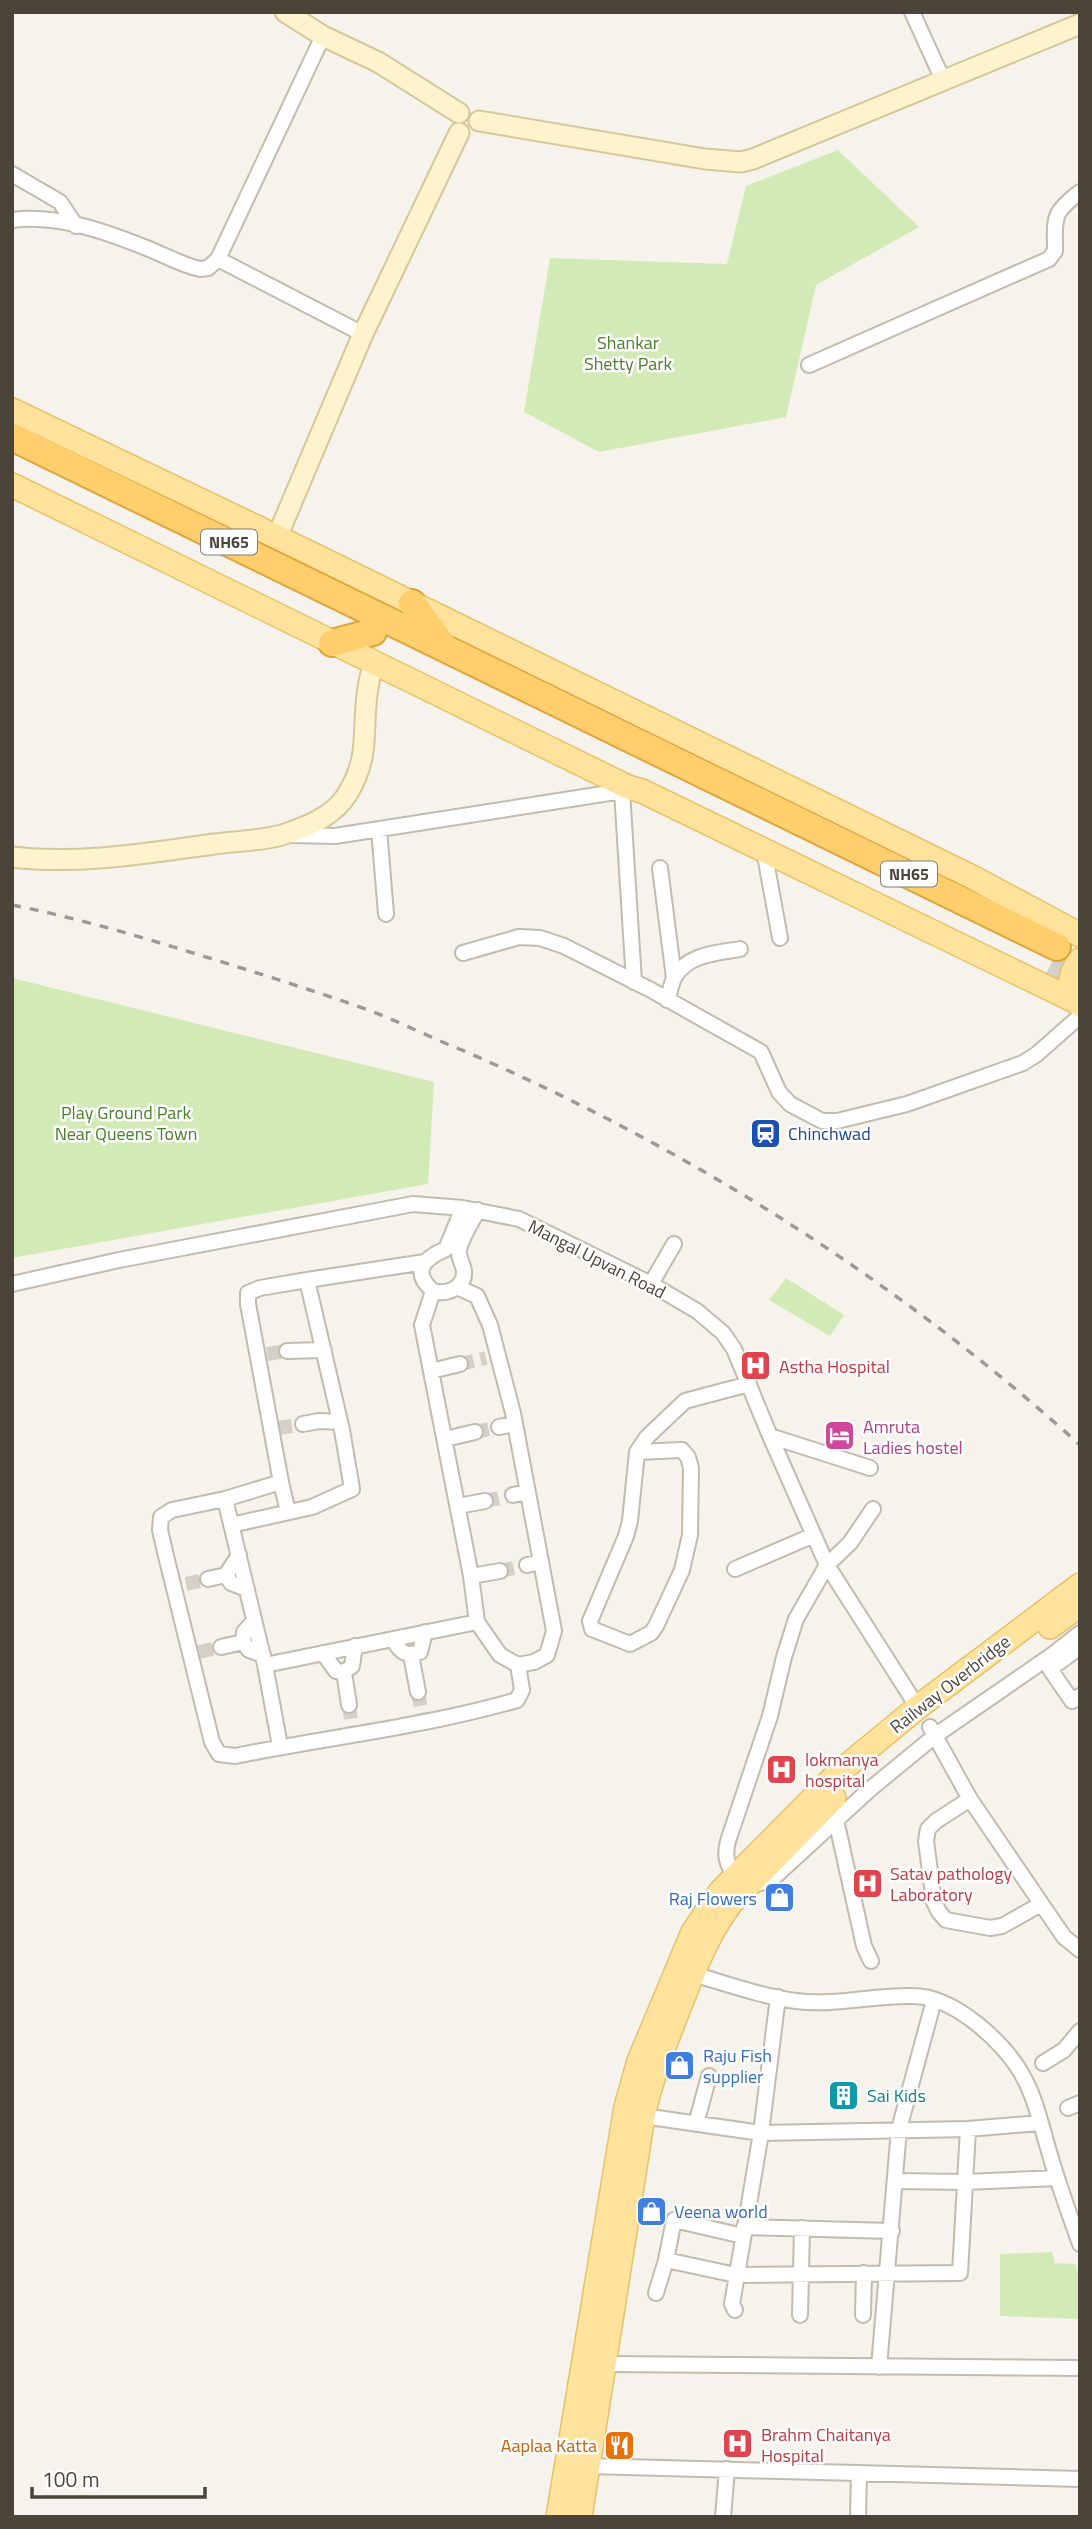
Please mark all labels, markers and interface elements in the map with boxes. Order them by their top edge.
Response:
park label: Shankar Shetty Park [584,329,672,377]
road number: NH65 [201,530,257,554]
road number: NH65 [881,862,937,887]
park label: Play Ground Park Near Queens Town [55,1099,197,1147]
station icon: Chinchwad [748,1116,782,1150]
place label: Chinchwad [788,1120,871,1147]
street label: Mangal Upvan Road [523,1213,671,1305]
hospital icon: Astha Hospital [739,1349,773,1383]
place label: Astha Hospital [779,1353,890,1380]
place label: Amruta Ladies hostel [863,1413,963,1461]
hotel icon: Amruta Ladies hostel [823,1419,857,1453]
street label: Railway Overbridge [884,1628,1016,1740]
place label: lokmanya hospital [805,1746,878,1794]
hospital icon: lokmanya hospital [765,1752,799,1786]
place label: Satav pathology Laboratory [890,1860,1013,1908]
hospital icon: Satav pathology Laboratory [850,1866,884,1900]
shop icon: Raj Flowers [763,1881,797,1915]
place label: Raj Flowers [669,1885,757,1912]
place label: Raju Fish supplier [703,2042,772,2090]
shop icon: Raju Fish supplier [663,2048,697,2082]
building icon: Sai Kids [827,2078,861,2112]
place label: Sai Kids [867,2082,926,2109]
shop icon: Veena world [634,2194,668,2228]
place label: Veena world [674,2198,768,2225]
place label: Brahm Chaitanya Hospital [761,2421,891,2469]
hospital icon: Brahm Chaitanya Hospital [721,2427,755,2461]
restaurant icon: Aaplaa Katta [603,2428,637,2462]
place label: Aaplaa Katta [501,2432,597,2459]
scale bar [32,2456,205,2500]
text: 100 m [42,2463,99,2495]

